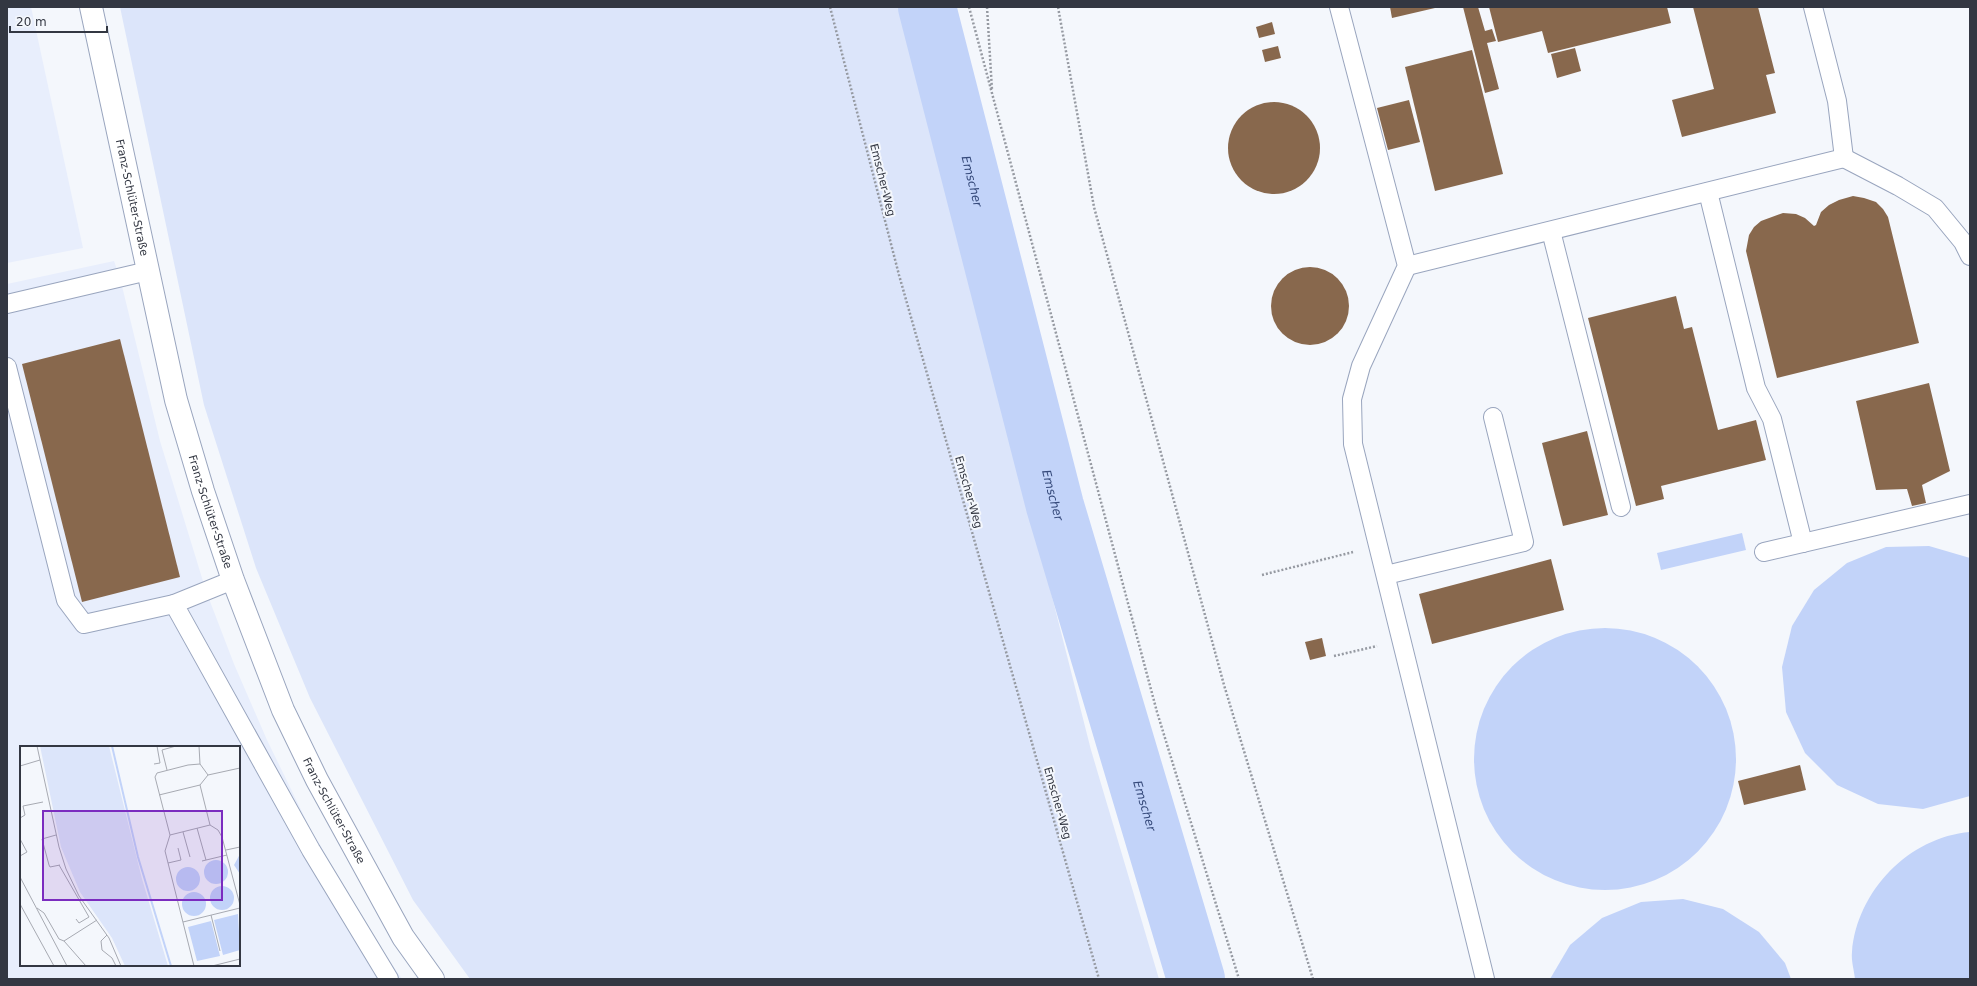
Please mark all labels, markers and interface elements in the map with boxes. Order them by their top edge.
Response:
scale bar [10,8,107,34]
text: 20 m [16,15,47,29]
street label: Franz-Schlüter-Straße [113,138,151,257]
street label: Emscher-Weg [867,142,898,218]
water label: Emscher [958,154,985,209]
street label: Franz-Schlüter-Straße [186,453,235,571]
street label: Emscher-Weg [952,455,985,530]
water label: Emscher [1039,468,1066,523]
inset map [20,746,240,966]
street label: Franz-Schlüter-Straße [300,755,368,866]
street label: Emscher-Weg [1041,766,1074,841]
water label: Emscher [1130,779,1159,834]

